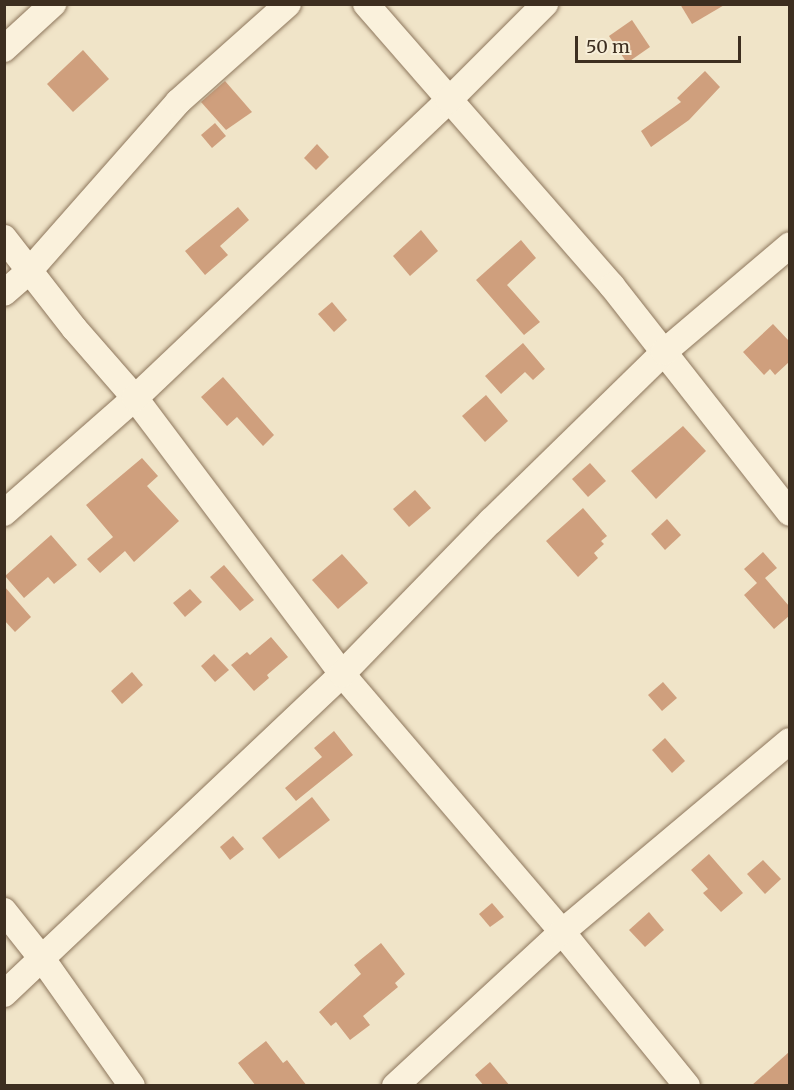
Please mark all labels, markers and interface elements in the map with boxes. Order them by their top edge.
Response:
scale bar [578,24,744,62]
text: 50 m [586,35,630,58]

